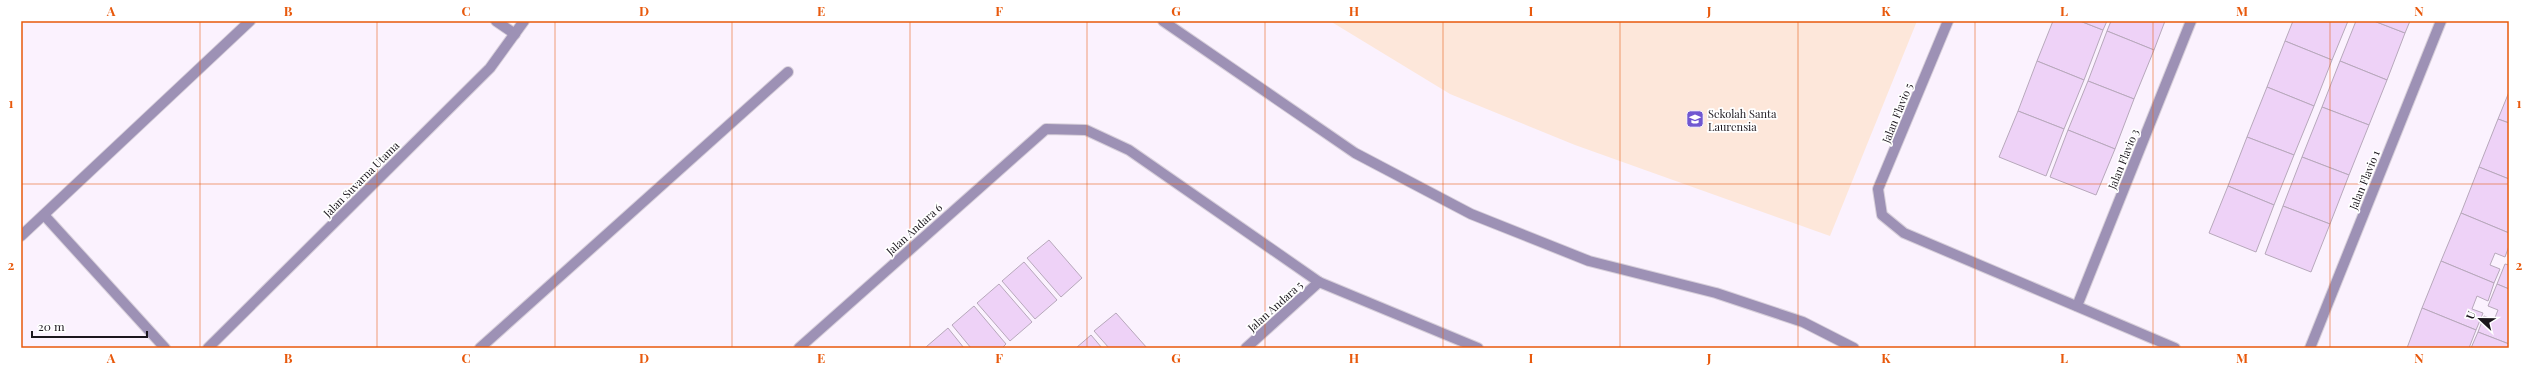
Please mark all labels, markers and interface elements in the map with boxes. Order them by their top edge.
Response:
text: A [106,2,116,19]
text: B [284,2,293,19]
text: C [461,2,471,19]
text: D [639,2,649,19]
text: E [817,2,825,19]
text: F [995,2,1003,19]
text: G [1171,2,1181,19]
text: H [1349,2,1359,19]
text: I [1529,2,1534,19]
text: J [1706,2,1712,19]
text: K [1881,2,1891,19]
text: L [2060,2,2068,19]
text: M [2236,2,2248,19]
text: N [2414,2,2424,19]
street label: Jalan Flavio 5 [1878,80,1916,146]
text: 1 [9,94,14,111]
text: 1 [2517,94,2522,111]
place label: Sekolah Santa Laurensia [1708,106,1777,134]
school or university icon: Sekolah Santa Laurensia [1685,109,1705,129]
street label: Jalan Flavio 3 [2104,127,2142,192]
street label: Jalan Suvarna Utama [319,137,403,221]
street label: Jalan Flavio 1 [2345,148,2383,213]
street label: Jalan Andara 6 [882,200,945,259]
text: 2 [8,256,15,273]
text: 2 [2516,256,2523,273]
street label: Jalan Andara 5 [1243,277,1306,335]
north arrow [2460,299,2500,339]
text: U [2462,308,2479,321]
scale bar [32,313,147,339]
text: 20 m [38,318,65,334]
text: A [106,349,116,366]
text: B [284,349,293,366]
text: C [461,349,471,366]
text: D [639,349,649,366]
text: E [817,349,825,366]
text: F [995,349,1003,366]
text: G [1171,349,1181,366]
text: H [1349,349,1359,366]
text: I [1529,349,1534,366]
text: J [1706,349,1712,366]
text: K [1881,349,1891,366]
text: L [2060,349,2068,366]
text: M [2236,349,2248,366]
text: N [2414,349,2424,366]

